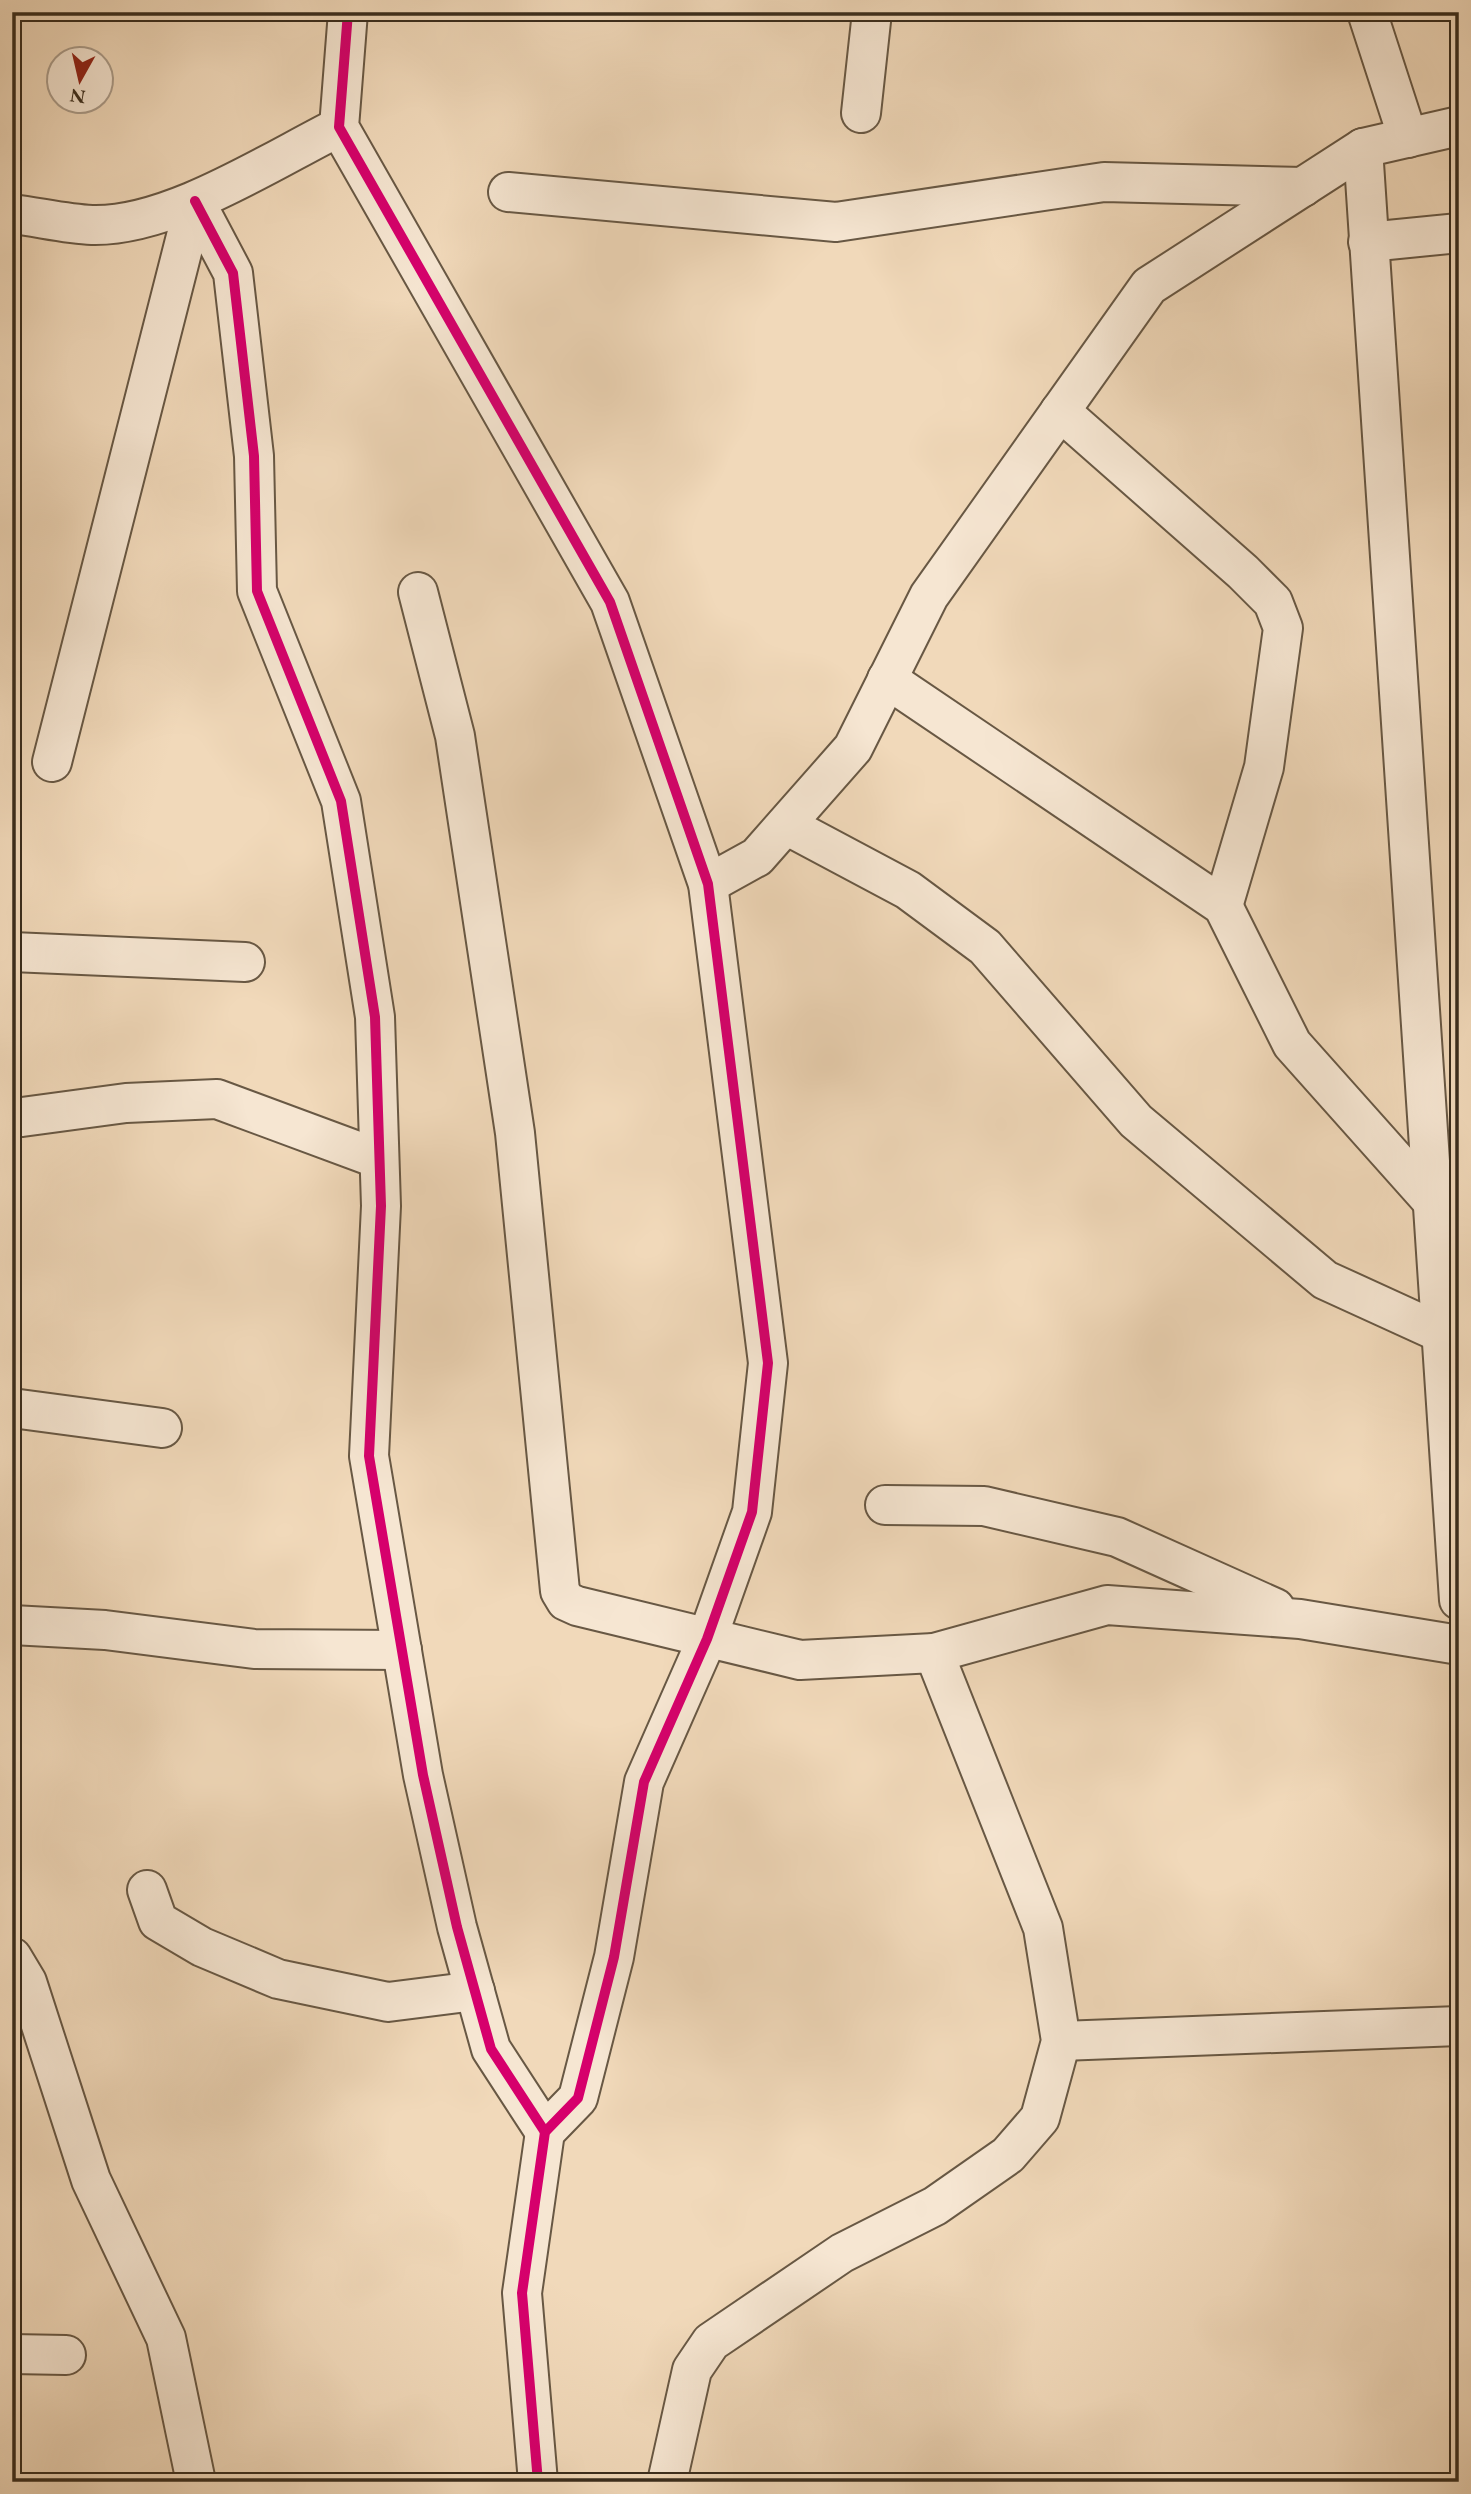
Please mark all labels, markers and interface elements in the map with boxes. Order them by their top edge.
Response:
north arrow [46,46,116,116]
text: N [68,83,87,110]

